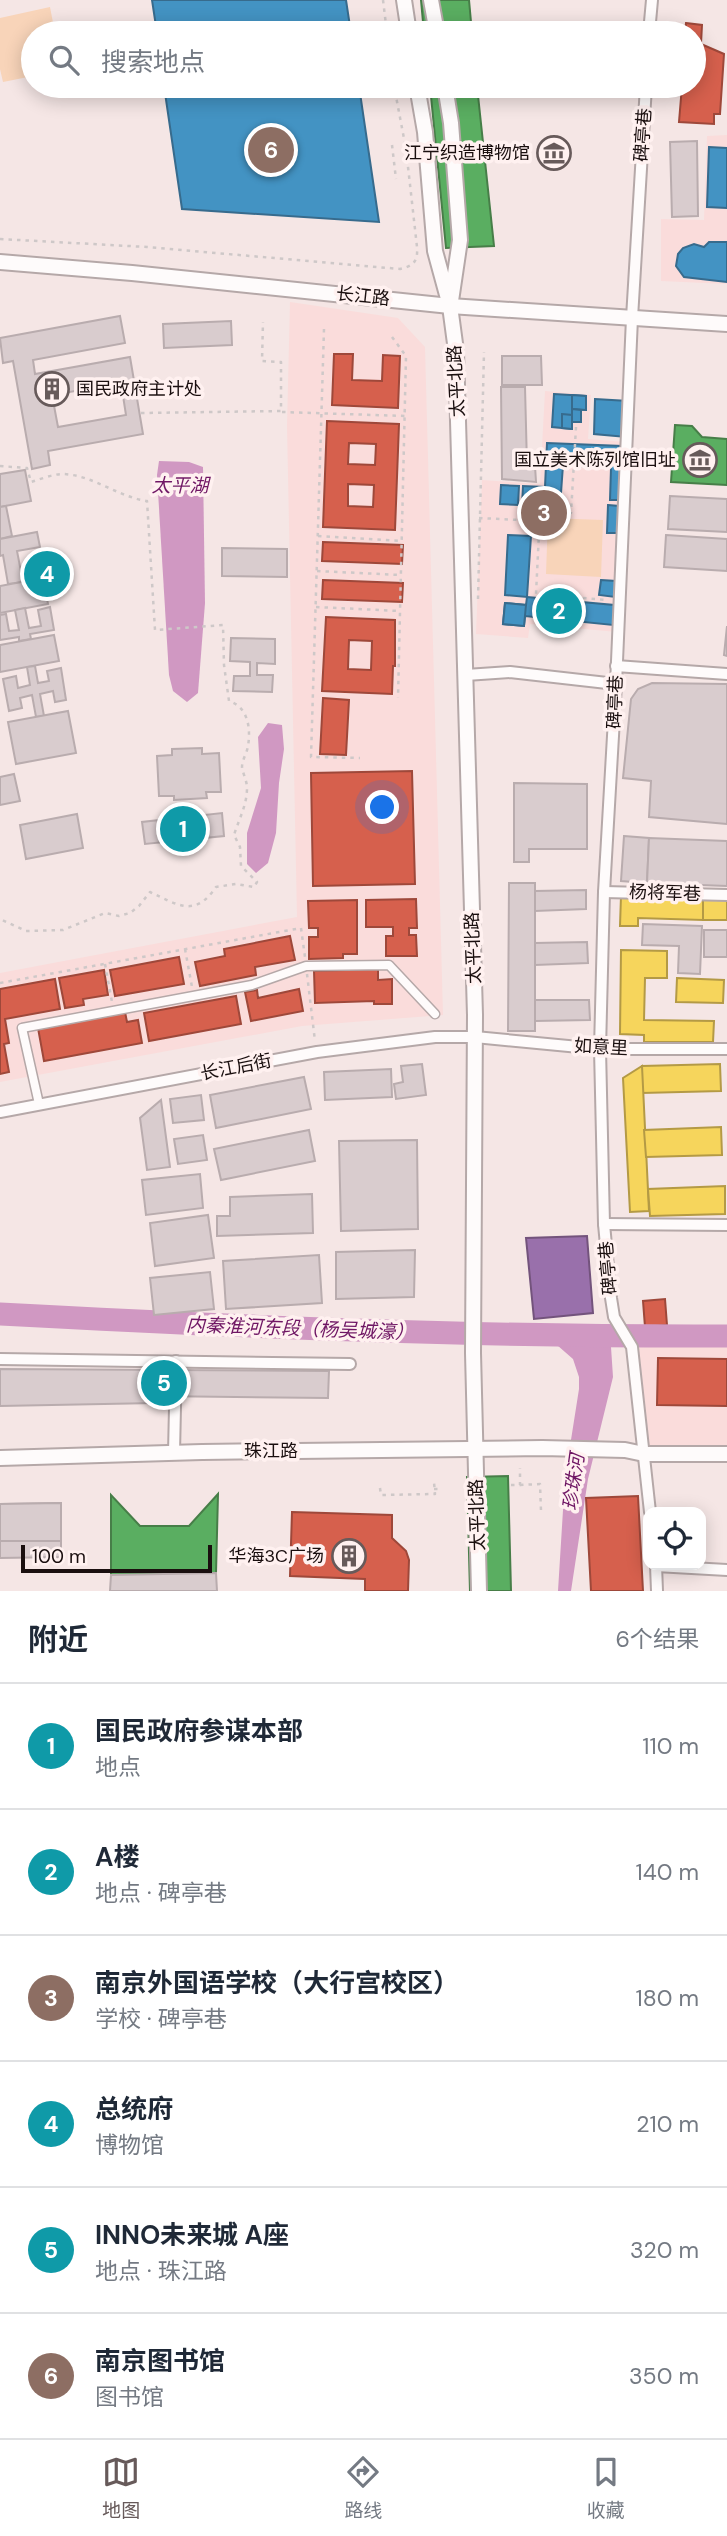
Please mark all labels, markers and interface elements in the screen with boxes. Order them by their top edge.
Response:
search box [21,21,706,98]
icon: search [45,41,83,79]
text: 搜索地点 [101,45,205,79]
street label: 碑亭巷 [629,107,657,163]
pin: 6 [248,124,294,176]
museum icon: 江宁织造博物馆 [535,134,573,172]
place label: 江宁织造博物馆 [404,141,530,165]
street label: 长江路 [335,281,391,311]
street label: 太平北路 [442,344,470,418]
building icon: 国民政府主计处 [33,370,71,408]
place label: 国民政府主计处 [76,377,202,401]
museum icon: 国立美术陈列馆旧址 [681,441,719,479]
place label: 国立美术陈列馆旧址 [514,448,676,472]
water label: 太平湖 [151,473,211,498]
pin: 3 [521,487,567,539]
pin: 4 [24,548,70,600]
pin: 2 [536,585,582,637]
street label: 碑亭巷 [602,675,628,729]
your location [365,790,399,824]
pin: 1 [160,803,206,855]
street label: 杨将军巷 [629,880,701,906]
street label: 太平北路 [460,912,486,984]
street label: 如意里 [573,1034,629,1060]
street label: 长江后街 [198,1048,274,1086]
street label: 碑亭巷 [594,1240,622,1296]
water label: 内秦淮河东段（杨吴城濠） [186,1312,414,1345]
pin: 5 [141,1357,187,1409]
street label: 珠江路 [244,1439,298,1463]
water label: 珍珠河 [557,1448,590,1512]
street label: 太平北路 [464,1479,490,1551]
map controls [643,1507,706,1570]
button: locate [643,1507,706,1570]
building icon: 华海3C广场 [330,1537,368,1575]
scale bar [21,1542,212,1574]
text: 100 m [32,1544,86,1569]
place label: 华海3C广场 [228,1544,324,1568]
text: 附近 [28,1620,88,1659]
text: 6个结果 [616,1624,699,1654]
text: 国民政府参谋本部 [95,1714,303,1748]
text: 1 [47,1731,55,1761]
text: 110 m [642,1731,699,1761]
text: 地点 [95,1752,141,1782]
text: A楼 [95,1840,139,1874]
text: 2 [44,1857,58,1887]
text: 140 m [636,1857,699,1887]
text: 地点 · 碑亭巷 [95,1878,227,1908]
text: 南京外国语学校（大行宫校区） [95,1966,459,2000]
text: 3 [44,1983,58,2013]
text: 180 m [635,1983,699,2013]
text: 学校 · 碑亭巷 [95,2004,227,2034]
text: 总统府 [95,2092,173,2126]
text: 4 [44,2109,58,2139]
text: 210 m [636,2109,699,2139]
text: 博物馆 [95,2130,164,2160]
text: INNO未来城 A座 [95,2218,289,2252]
text: 5 [44,2235,58,2265]
text: 320 m [630,2235,699,2265]
text: 地点 · 珠江路 [95,2256,227,2286]
text: 南京图书馆 [95,2344,225,2378]
text: 6 [44,2361,58,2391]
text: 350 m [629,2361,699,2391]
text: 图书馆 [95,2382,164,2412]
tab: 地图 [102,2453,140,2523]
tab: 路线 [344,2453,383,2523]
tab: 收藏 [587,2453,625,2523]

